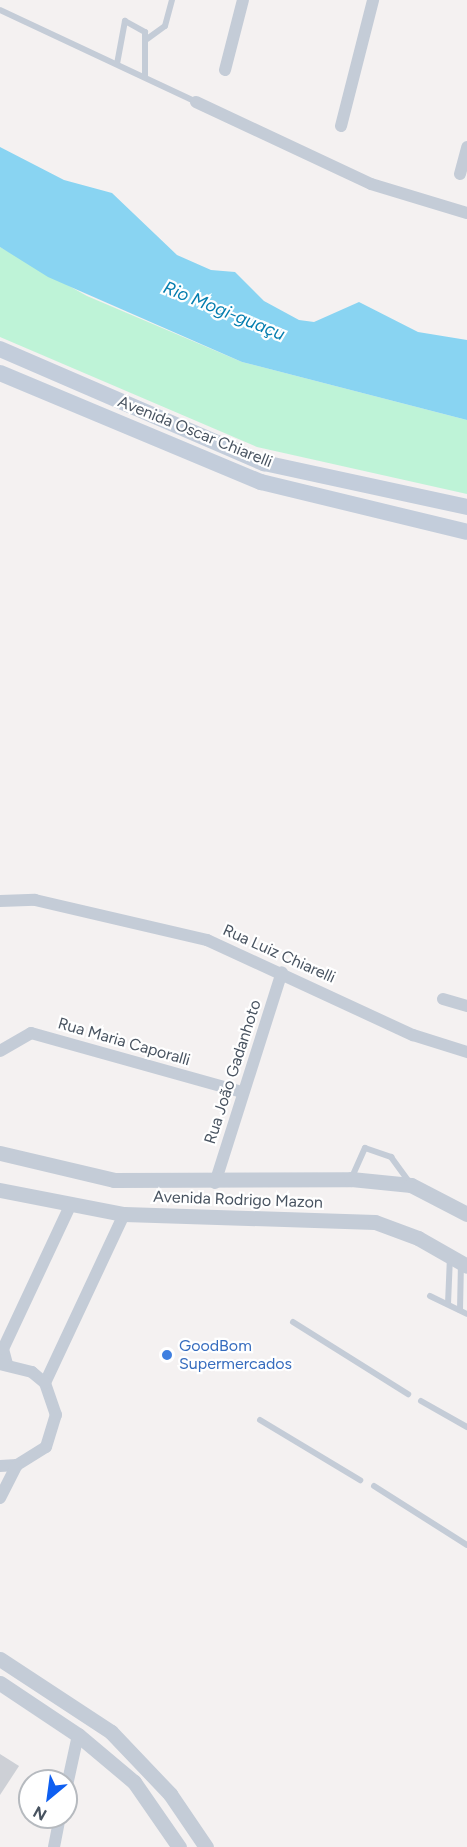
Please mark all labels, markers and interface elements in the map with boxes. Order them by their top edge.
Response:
water label: Rio Mogi-guaçu [160,277,288,345]
street label: Avenida Oscar Chiarelli [115,392,275,472]
street label: Rua Luiz Chiarelli [220,921,338,987]
street label: Rua João Gadanhoto [201,998,265,1146]
street label: Rua Maria Caporalli [56,1014,192,1070]
street label: Avenida Rodrigo Mazon [153,1187,323,1213]
place label: GoodBom Supermercados [179,1336,292,1374]
marker: GoodBom Supermercados [160,1348,174,1362]
north arrow [18,1769,78,1829]
text: N [30,1802,50,1825]

